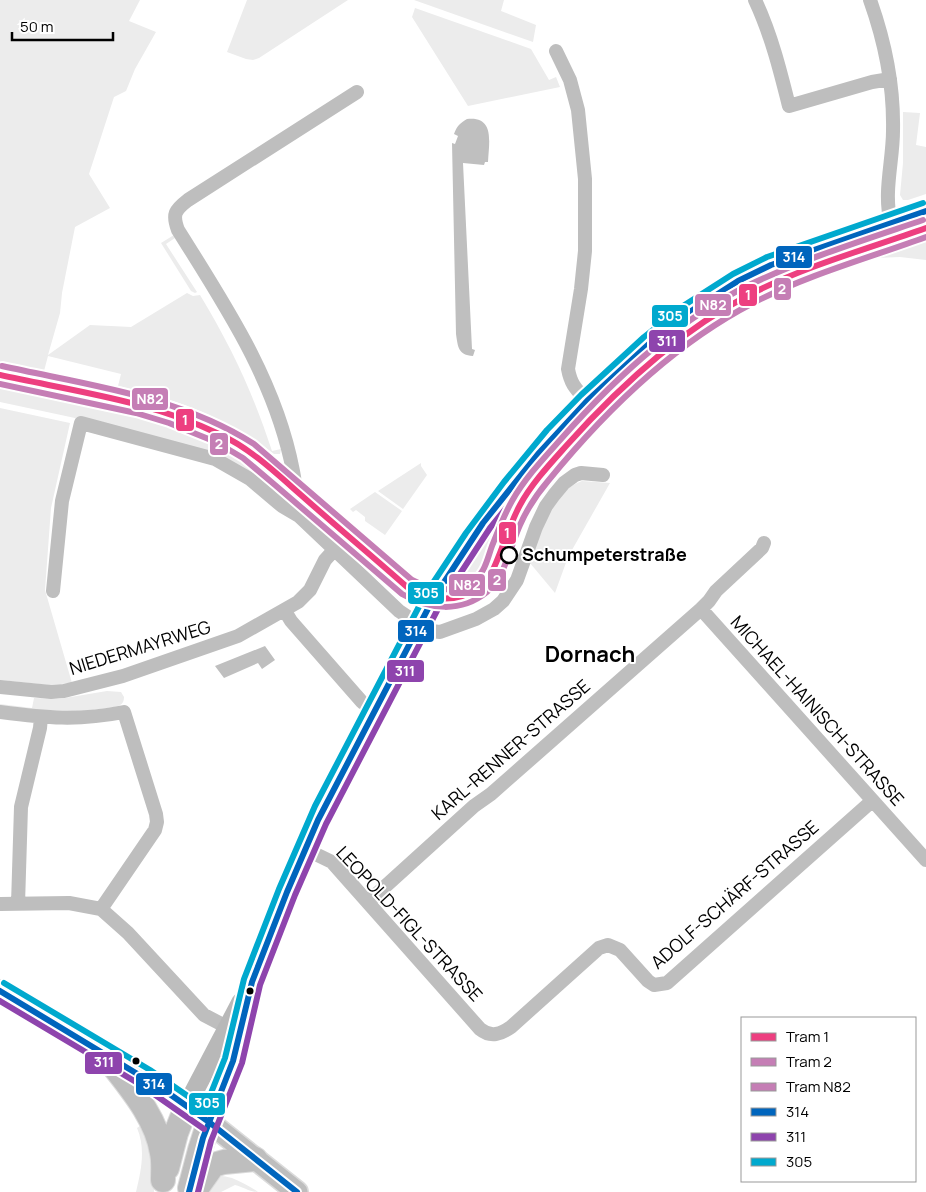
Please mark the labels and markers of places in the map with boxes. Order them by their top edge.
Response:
place label: Schumpeterstraße [522,542,687,566]
marker: Schumpeterstraße [500,546,518,564]
unlabelled marker [245,986,255,996]
unlabelled marker [131,1056,141,1066]

